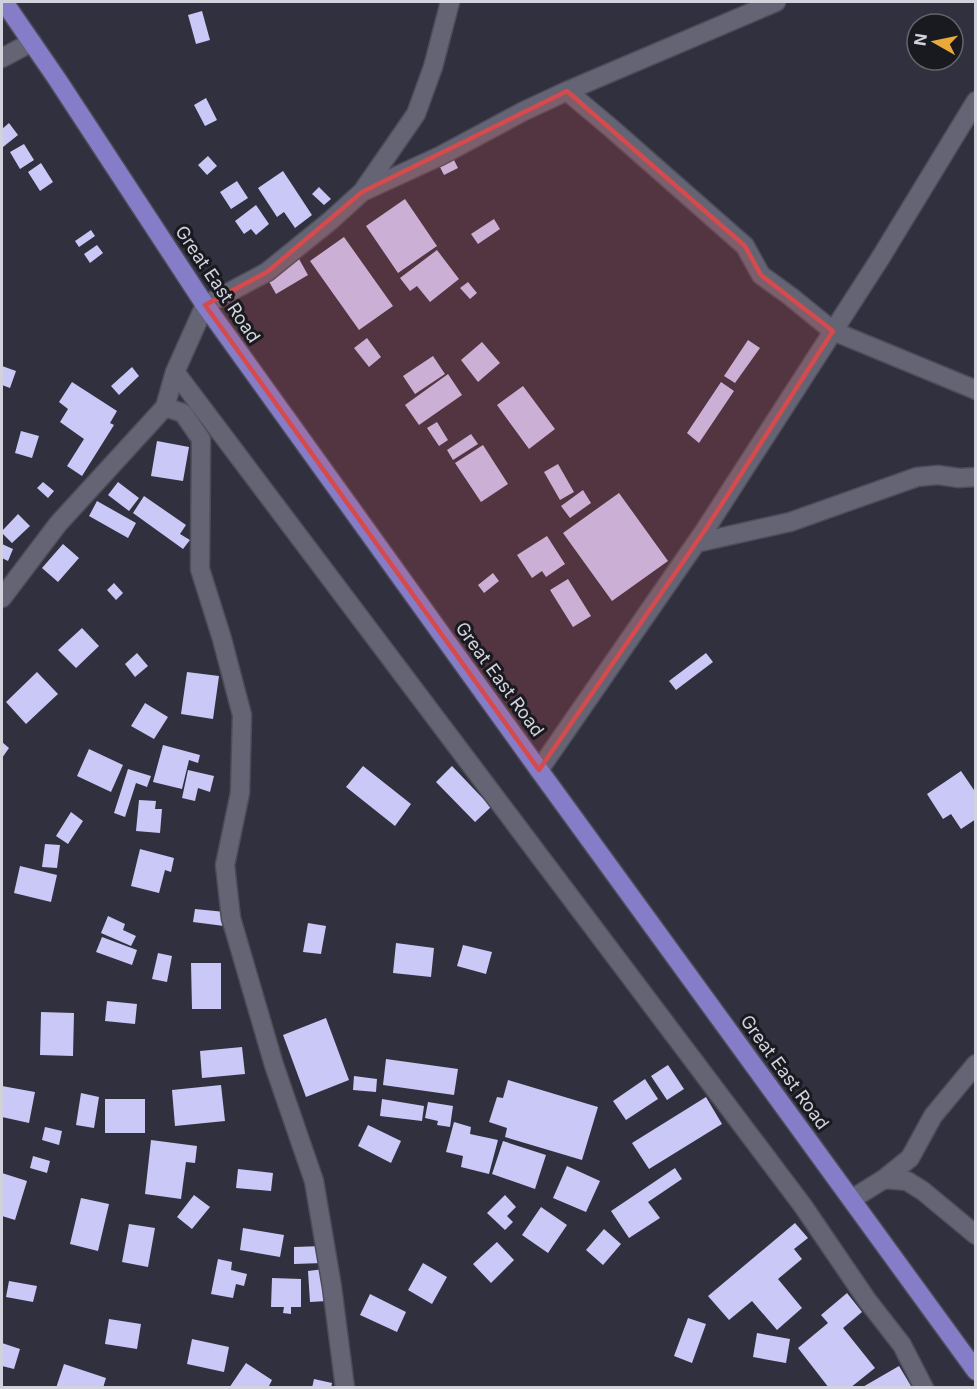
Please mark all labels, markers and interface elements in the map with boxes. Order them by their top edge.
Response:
north arrow [905,12,965,72]
text: N [909,32,931,47]
street label: Great East Road [171,222,265,346]
street label: Great East Road [451,618,549,740]
street label: Great East Road [736,1011,834,1133]

